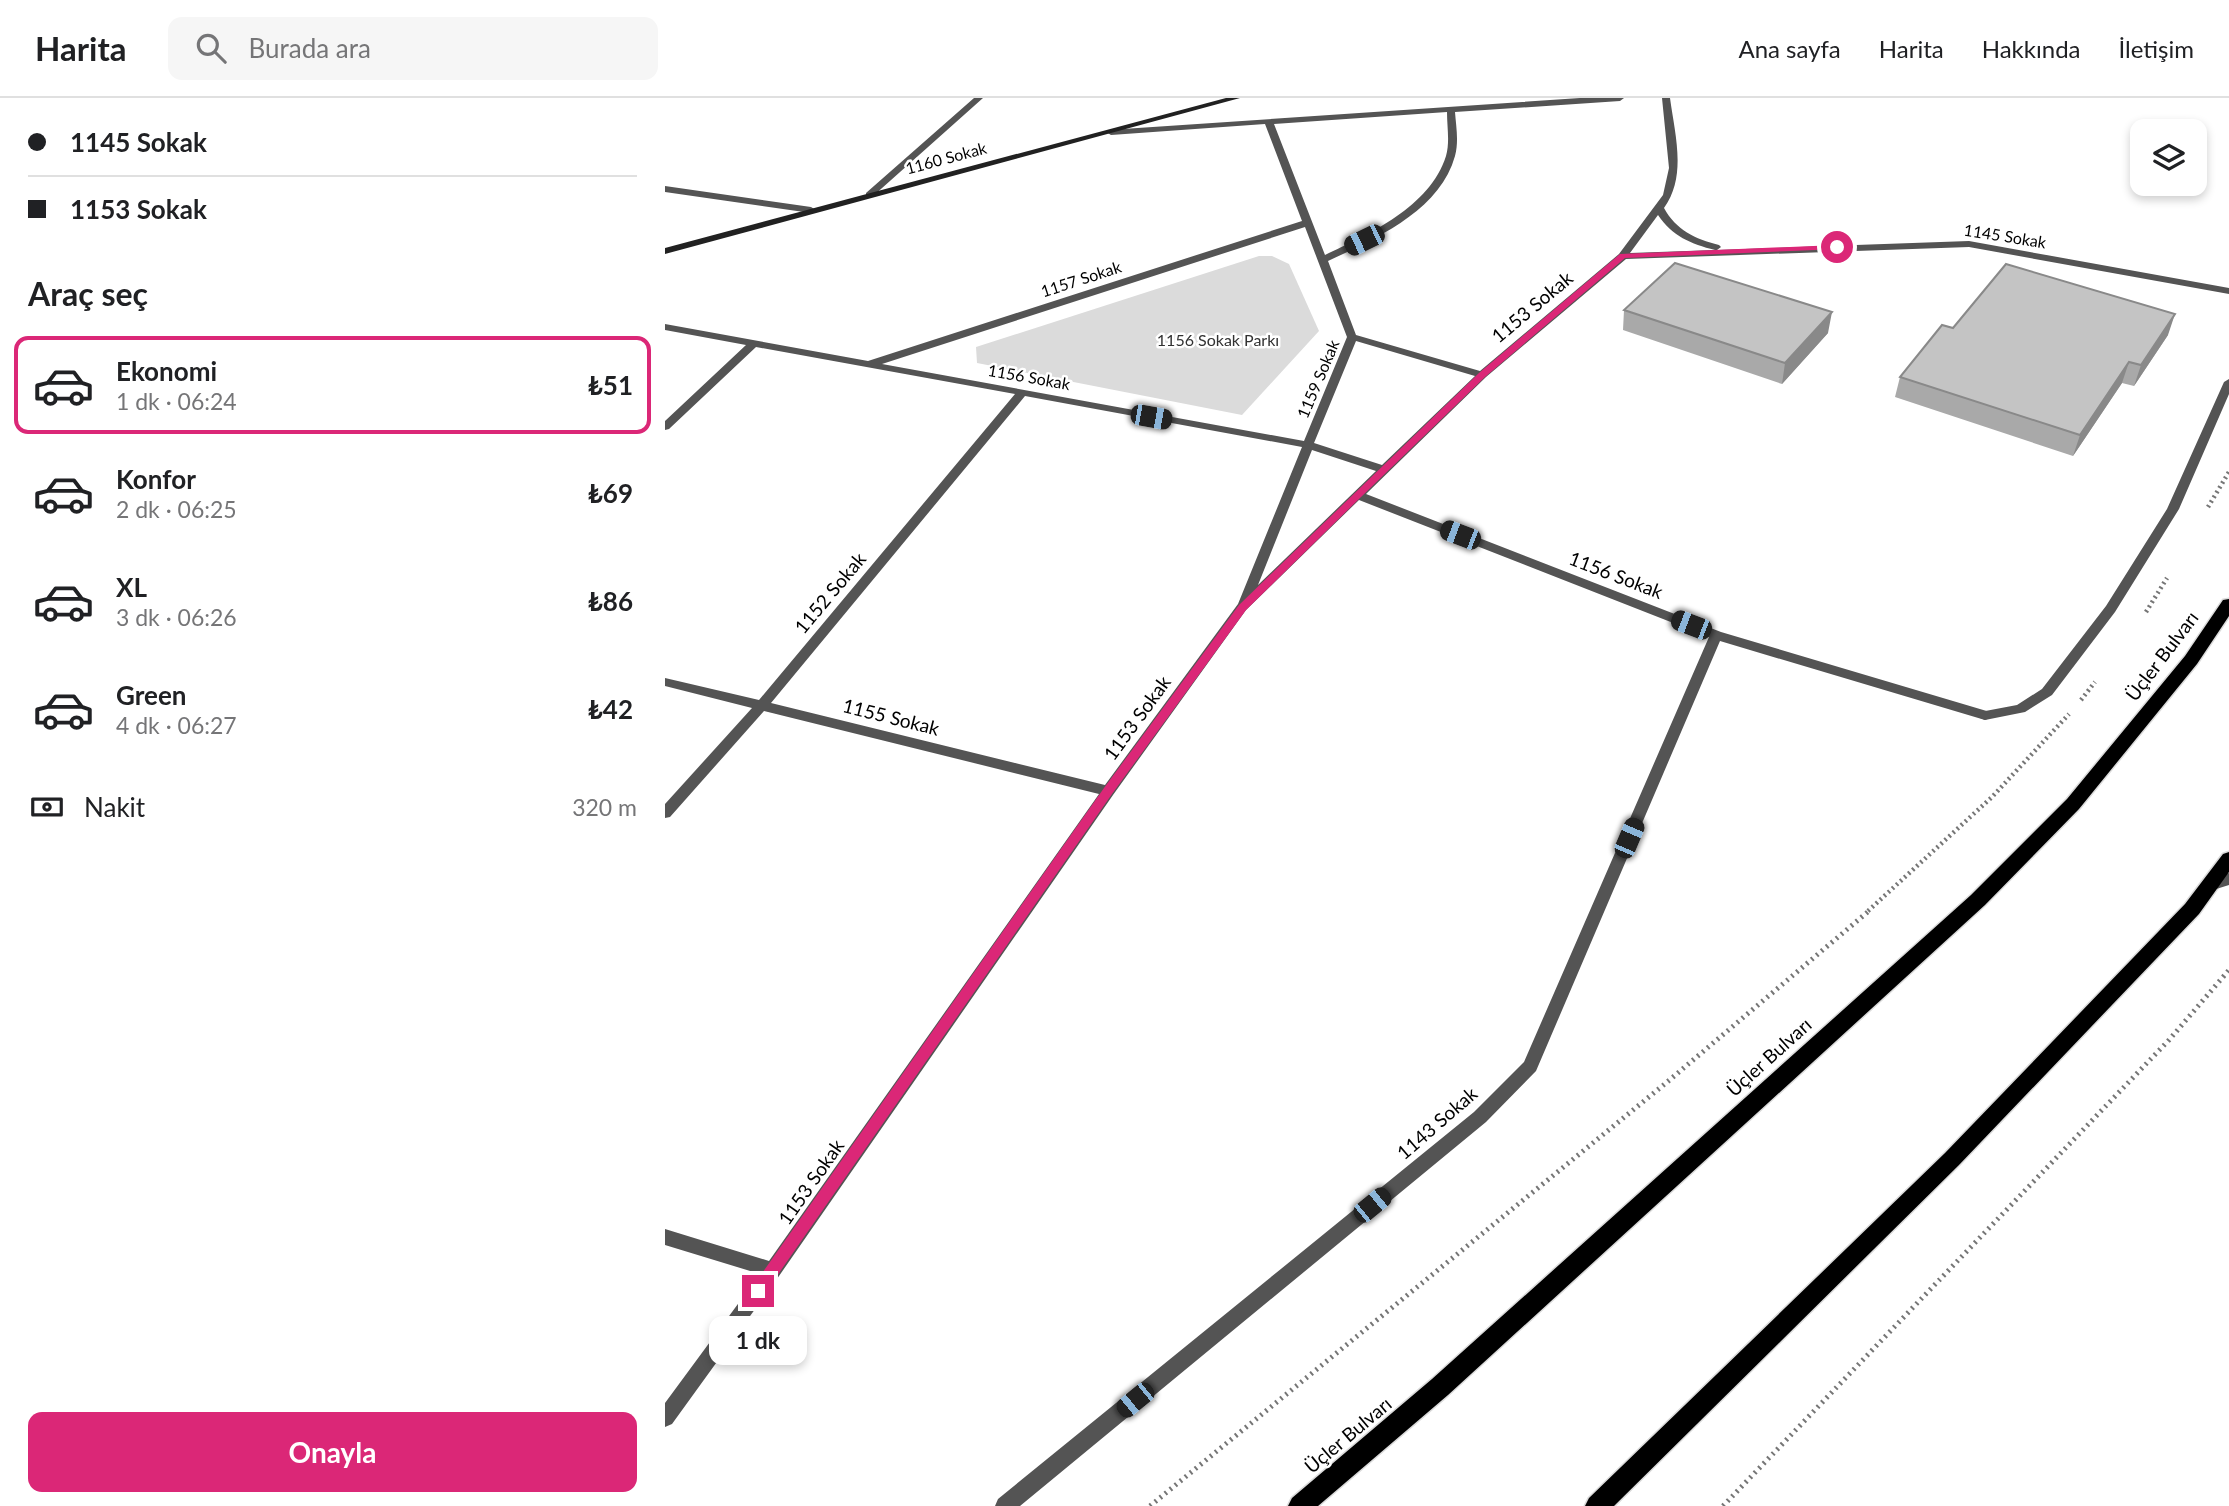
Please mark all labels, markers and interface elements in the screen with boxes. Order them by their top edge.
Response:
search box [168,17,658,80]
text: Harita [35,28,126,68]
icon: search [192,29,230,67]
text: Burada ara [248,32,371,64]
text: Ana sayfa [1738,34,1841,63]
text: Harita [1879,34,1944,63]
text: Hakkında [1982,34,2081,63]
text: İletişim [2119,34,2194,63]
map controls [2130,119,2207,196]
button: layers [2130,119,2207,196]
text: 1145 Sokak [70,126,207,158]
street label: 1160 Sokak [903,137,989,177]
text: 1153 Sokak [70,193,207,225]
street label: 1145 Sokak [1963,220,2048,252]
car [1341,221,1388,259]
route start [1821,231,1853,263]
street label: 1157 Sokak [1038,256,1124,300]
street label: 1153 Sokak [1486,266,1577,347]
text: Araç seç [28,274,148,313]
park label: 1156 Sokak Parkı [1157,330,1279,349]
street label: 1159 Sokak [1293,336,1343,421]
icon: car [32,354,95,417]
text: Ekonomi [116,355,217,387]
street label: 1156 Sokak [986,360,1073,393]
text: ₺51 [588,369,633,401]
text: 1 dk · 06:24 [116,387,237,415]
car [1129,403,1174,431]
icon: car [32,462,95,525]
text: Konfor [116,463,196,495]
text: ₺69 [588,477,633,509]
text: 2 dk · 06:25 [116,495,237,523]
car [1437,518,1484,552]
street label: 1156 Sokak [1566,546,1667,603]
street label: 1152 Sokak [789,547,870,638]
icon: car [32,570,95,633]
text: XL [116,571,147,603]
text: ₺86 [588,585,633,617]
text: 3 dk · 06:26 [116,603,237,631]
street label: Üçler Bulvarı [2120,606,2203,705]
car [1668,608,1715,642]
street label: 1153 Sokak [1098,671,1175,764]
icon: car [32,678,95,741]
text: Green [116,679,186,711]
text: ₺42 [588,693,633,725]
street label: 1155 Sokak [840,693,942,740]
text: 4 dk · 06:27 [116,711,237,739]
icon: cash [28,788,66,826]
text: Nakit [84,791,145,823]
text: 320 m [572,793,637,821]
car [1612,815,1647,861]
street label: Üçler Bulvarı [1721,1013,1816,1101]
street label: 1143 Sokak [1392,1081,1482,1164]
street label: 1153 Sokak [773,1134,849,1229]
car [1350,1184,1395,1226]
route end [742,1275,774,1307]
callout: 1 dk [709,1316,807,1364]
text: 1 dk [736,1326,780,1354]
car [1113,1379,1158,1421]
street label: Üçler Bulvarı [1300,1392,1396,1478]
button: Onayla [28,1412,637,1492]

